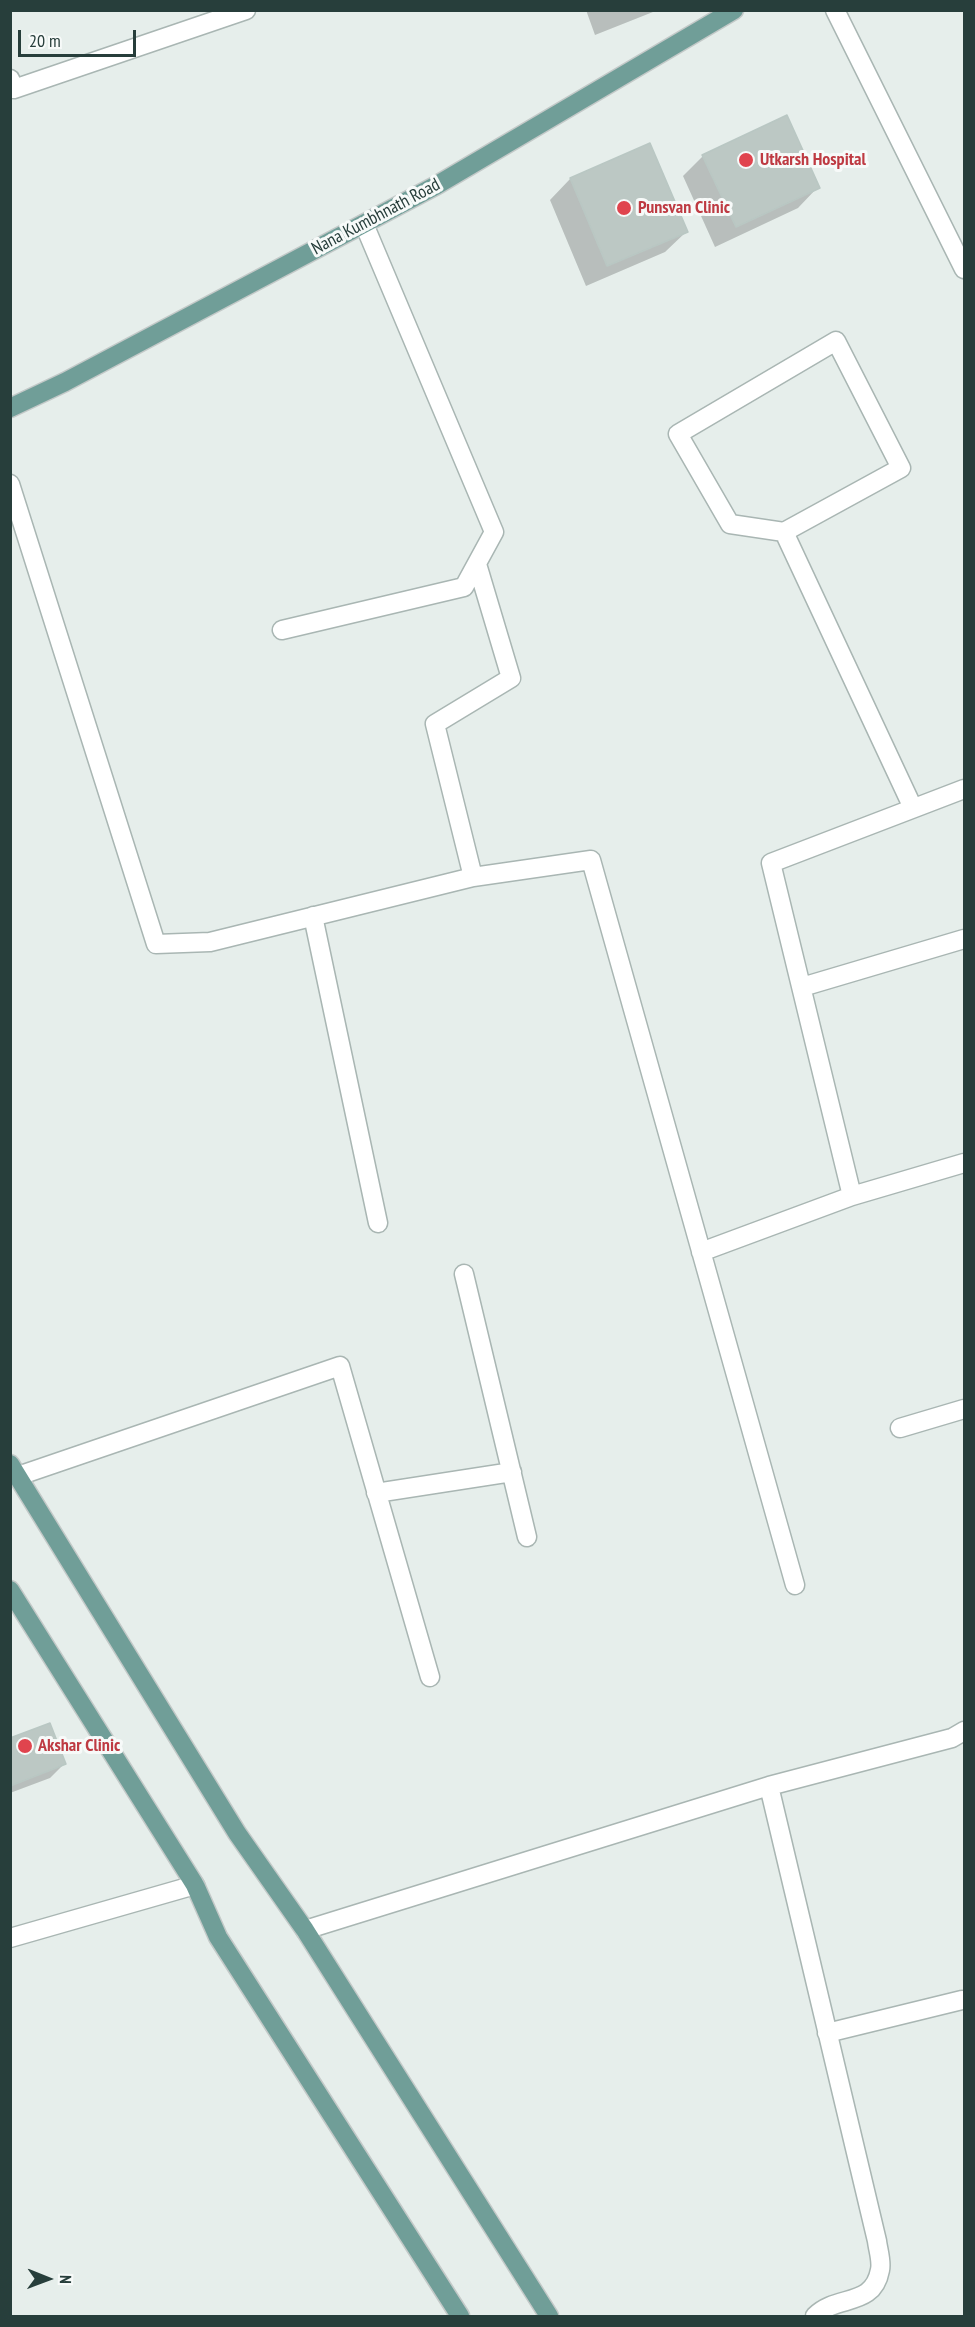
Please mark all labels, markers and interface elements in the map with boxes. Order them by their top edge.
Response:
scale bar [21,18,140,56]
text: 20 m [29,29,61,52]
place label: Utkarsh Hospital [760,149,866,171]
marker: Utkarsh Hospital [737,151,755,169]
street label: Nana Kumbhnath Road [308,174,444,260]
place label: Punsvan Clinic [638,197,730,219]
marker: Punsvan Clinic [615,199,633,217]
place label: Akshar Clinic [38,1735,120,1757]
marker: Akshar Clinic [16,1737,34,1755]
north arrow [18,2249,78,2309]
text: N [56,2275,76,2284]

